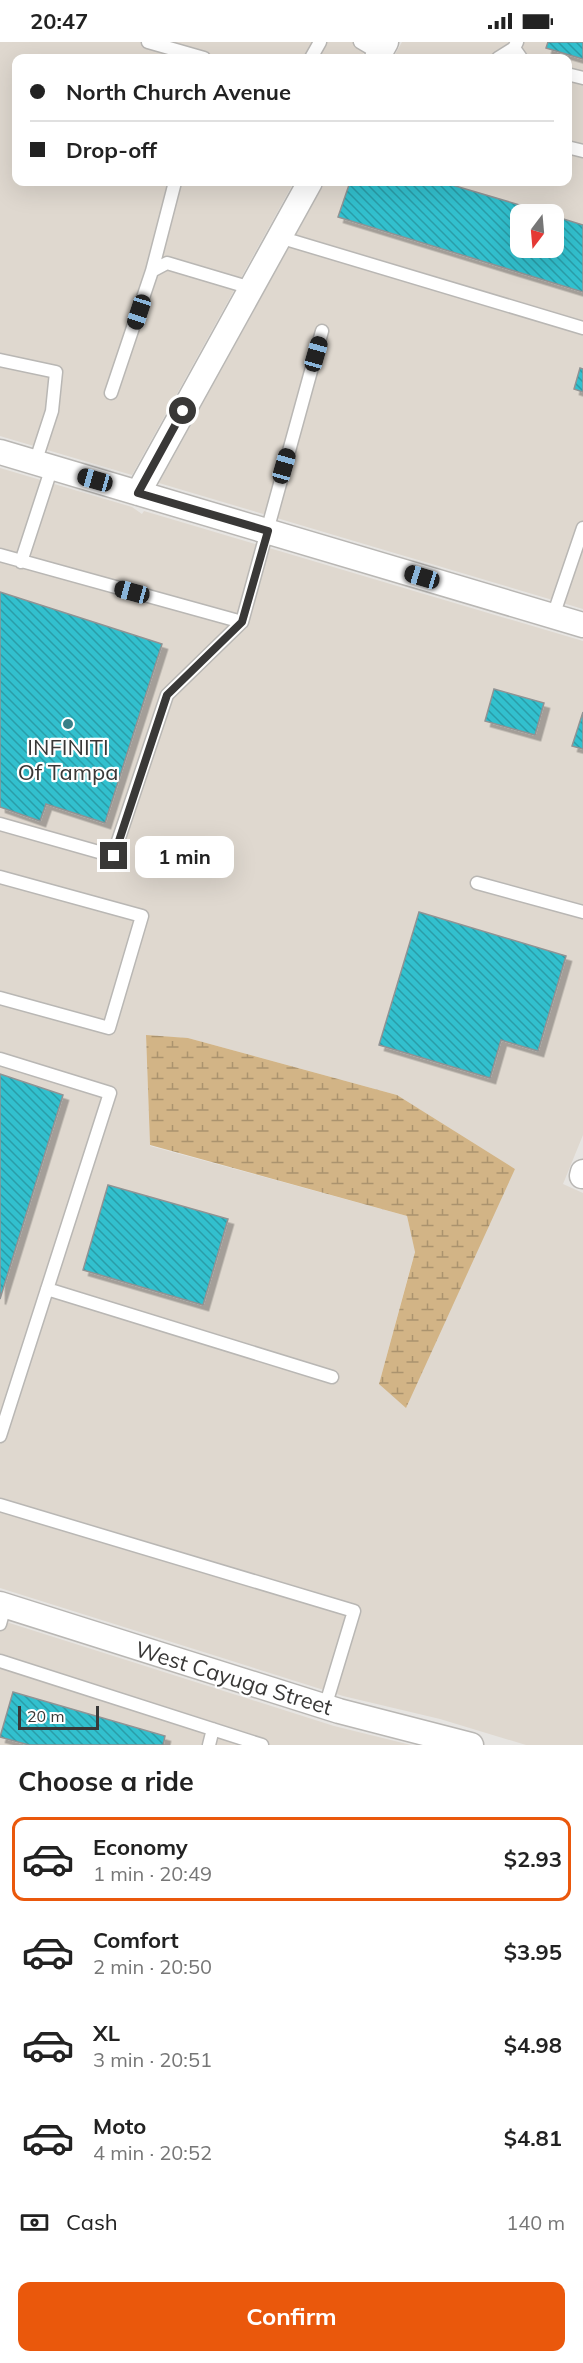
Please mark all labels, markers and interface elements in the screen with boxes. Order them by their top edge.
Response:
text: 20:47 [30,7,88,35]
text: North Church Avenue [66,78,291,106]
text: Drop-off [66,136,157,164]
north arrow [510,204,564,258]
map controls [510,204,564,258]
car [125,292,153,332]
car [302,334,330,374]
route start [169,397,196,424]
car [270,446,298,486]
car [75,466,115,494]
car [402,563,442,591]
car [112,579,152,605]
marker: INFINITI Of Tampa [61,717,75,731]
place label: INFINITI Of Tampa [18,733,118,786]
callout: 1 min [135,835,234,877]
route end [100,842,127,869]
text: 1 min [158,844,211,869]
street label: West Cayuga Street [132,1635,336,1721]
scale bar [18,1703,99,1730]
text: 20 m [27,1706,64,1726]
text: Choose a ride [18,1764,194,1798]
icon: car [21,1832,75,1886]
text: Economy [93,1833,188,1861]
text: $2.93 [504,1845,562,1873]
text: 1 min · 20:49 [93,1861,212,1886]
icon: car [21,1925,75,1979]
text: Comfort [93,1926,179,1954]
text: $3.95 [504,1938,562,1966]
text: 2 min · 20:50 [93,1954,212,1979]
icon: car [21,2018,75,2072]
text: XL [93,2019,120,2047]
text: $4.98 [504,2031,562,2059]
text: 3 min · 20:51 [93,2047,212,2072]
icon: car [21,2111,75,2165]
text: Moto [93,2112,146,2140]
text: $4.81 [504,2124,562,2152]
text: 4 min · 20:52 [93,2140,212,2165]
icon: cash [18,2206,51,2239]
text: Cash [66,2208,118,2236]
text: 140 m [506,2210,565,2235]
button: Confirm [18,2282,565,2351]

